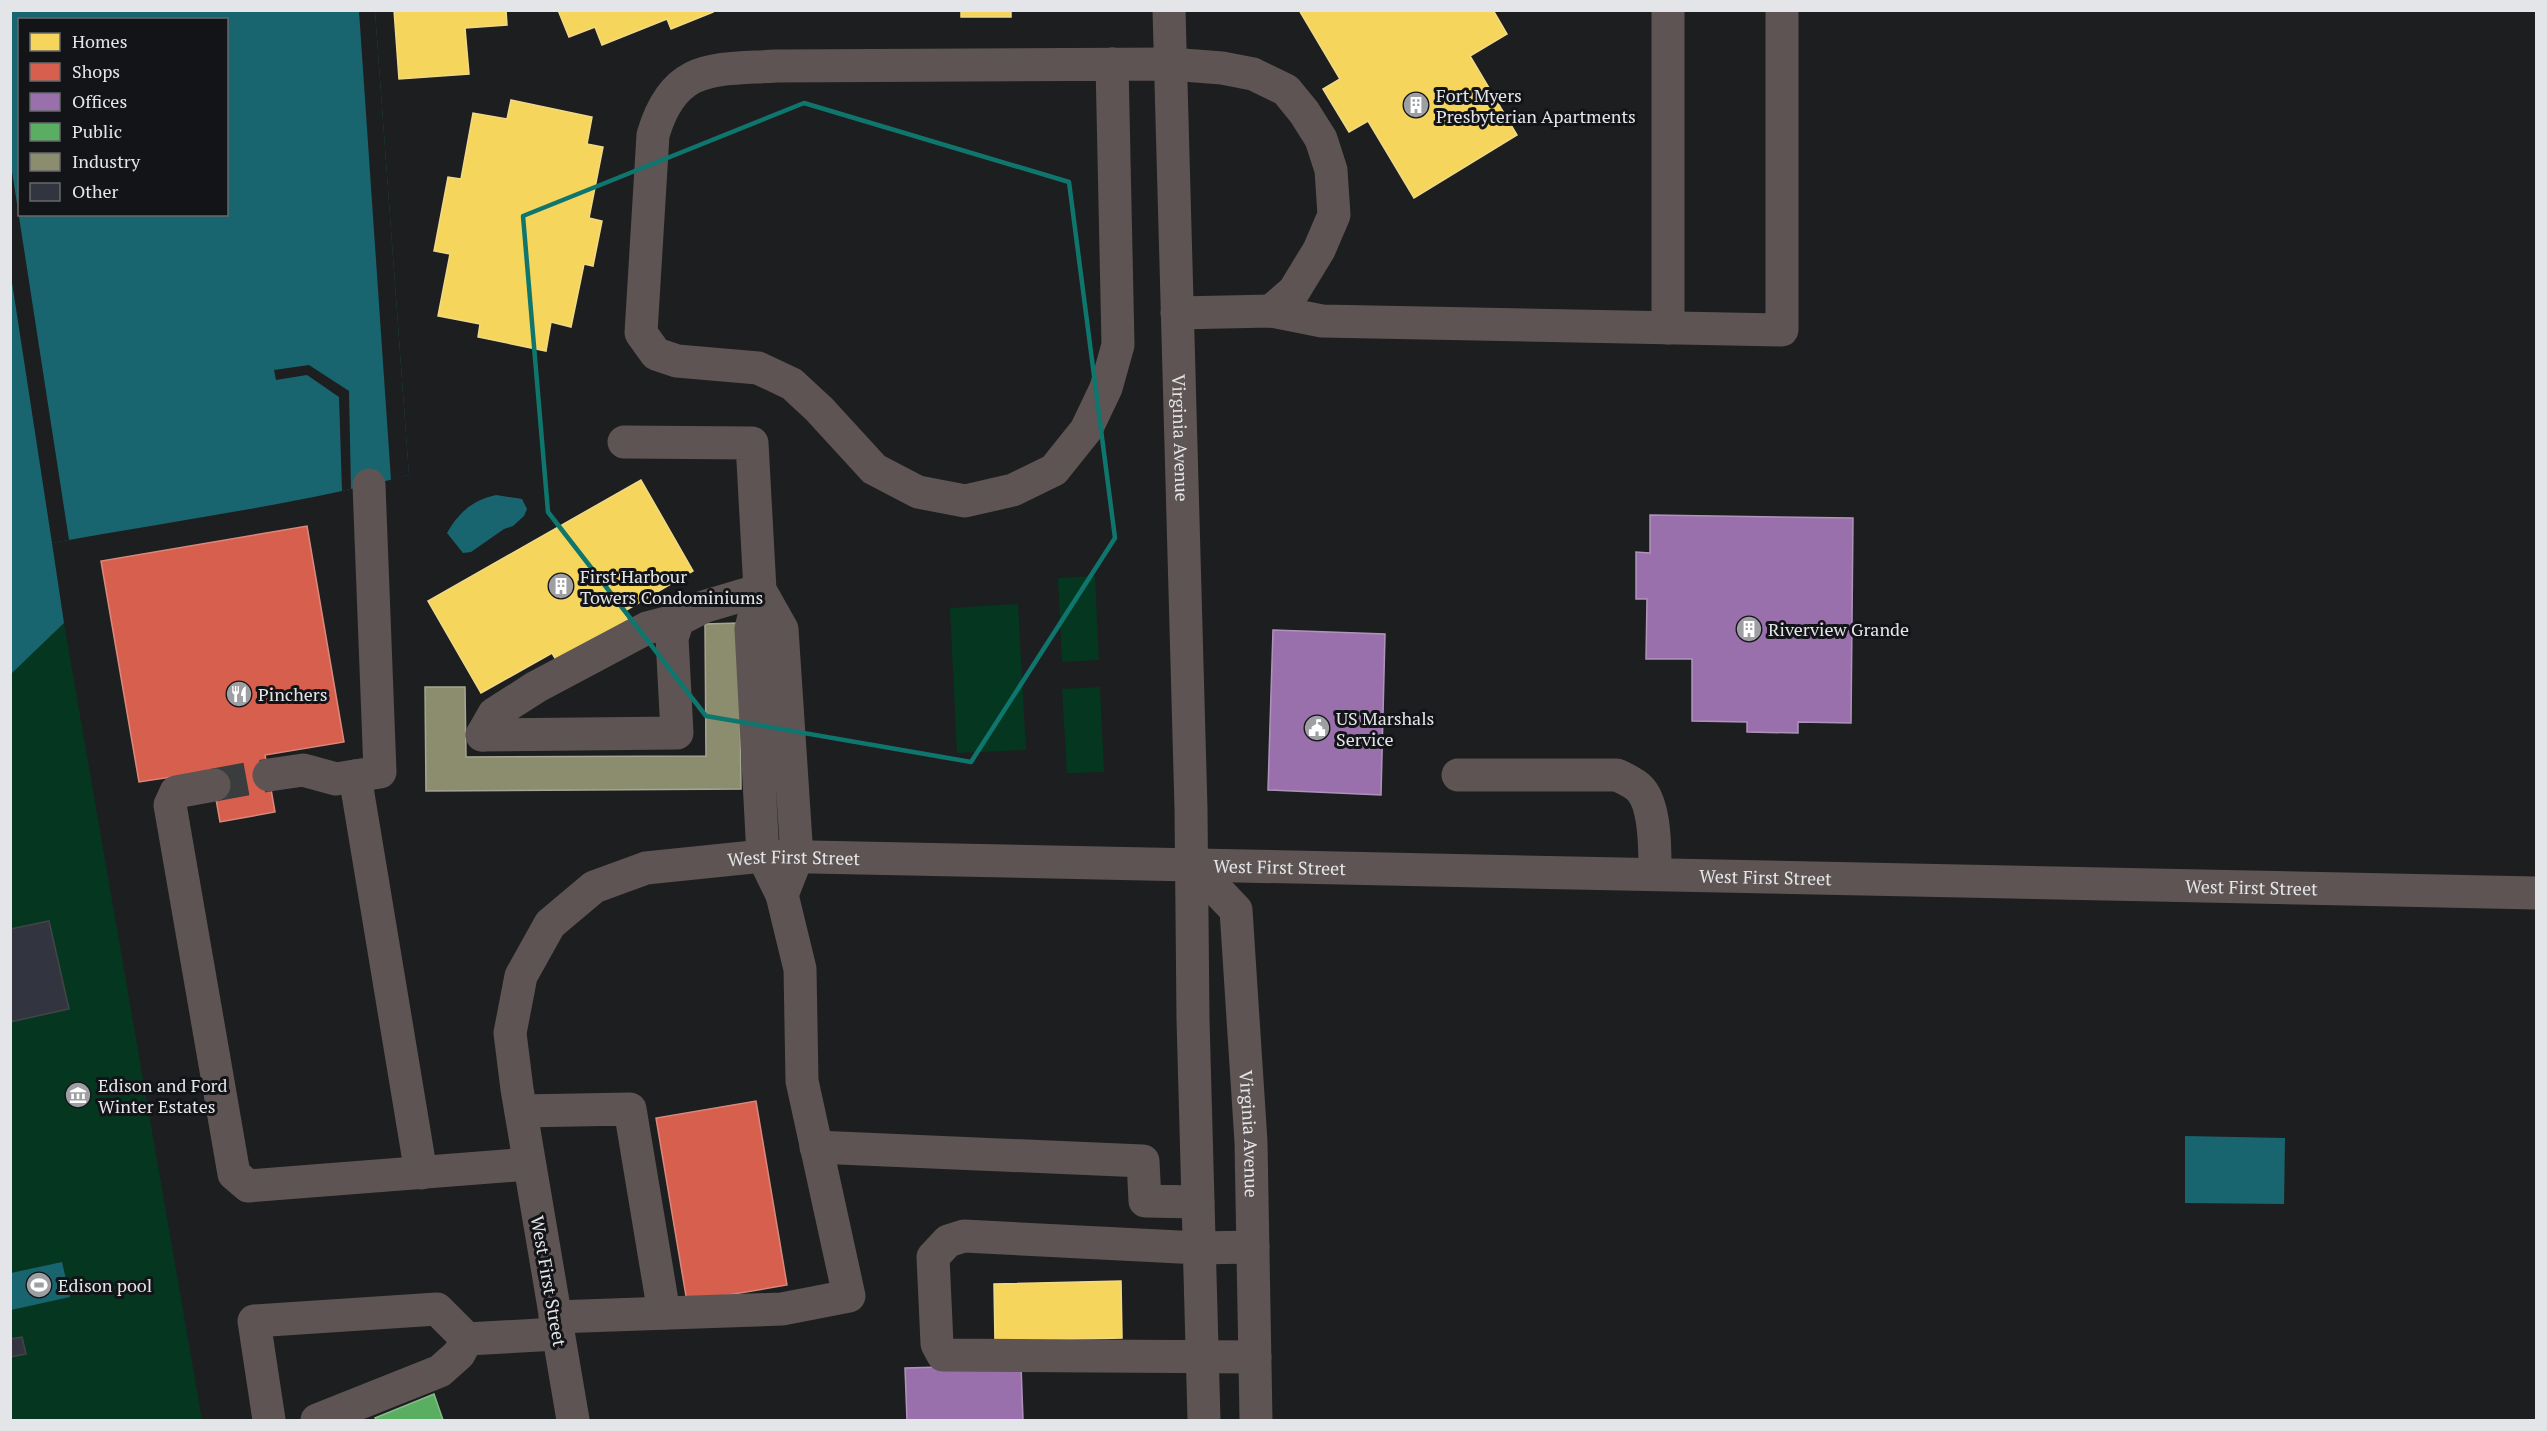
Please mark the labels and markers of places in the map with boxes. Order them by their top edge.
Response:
place label: Fort Myers Presbyterian Apartments [1436,83,1636,128]
building icon: Fort Myers Presbyterian Apartments [1401,90,1431,120]
place label: First Harbour Towers Condominiums [580,564,763,609]
building icon: First Harbour Towers Condominiums [546,571,576,601]
building icon: Riverview Grande [1734,614,1764,644]
place label: Riverview Grande [1768,617,1909,641]
restaurant icon: Pinchers [224,679,254,709]
place label: Pinchers [258,682,328,706]
place label: US Marshals Service [1336,706,1434,751]
public building icon: US Marshals Service [1302,713,1332,743]
place label: Edison and Ford Winter Estates [98,1073,228,1118]
museum icon: Edison and Ford Winter Estates [63,1080,93,1110]
sports icon: Edison pool [24,1270,54,1300]
place label: Edison pool [58,1273,152,1297]

